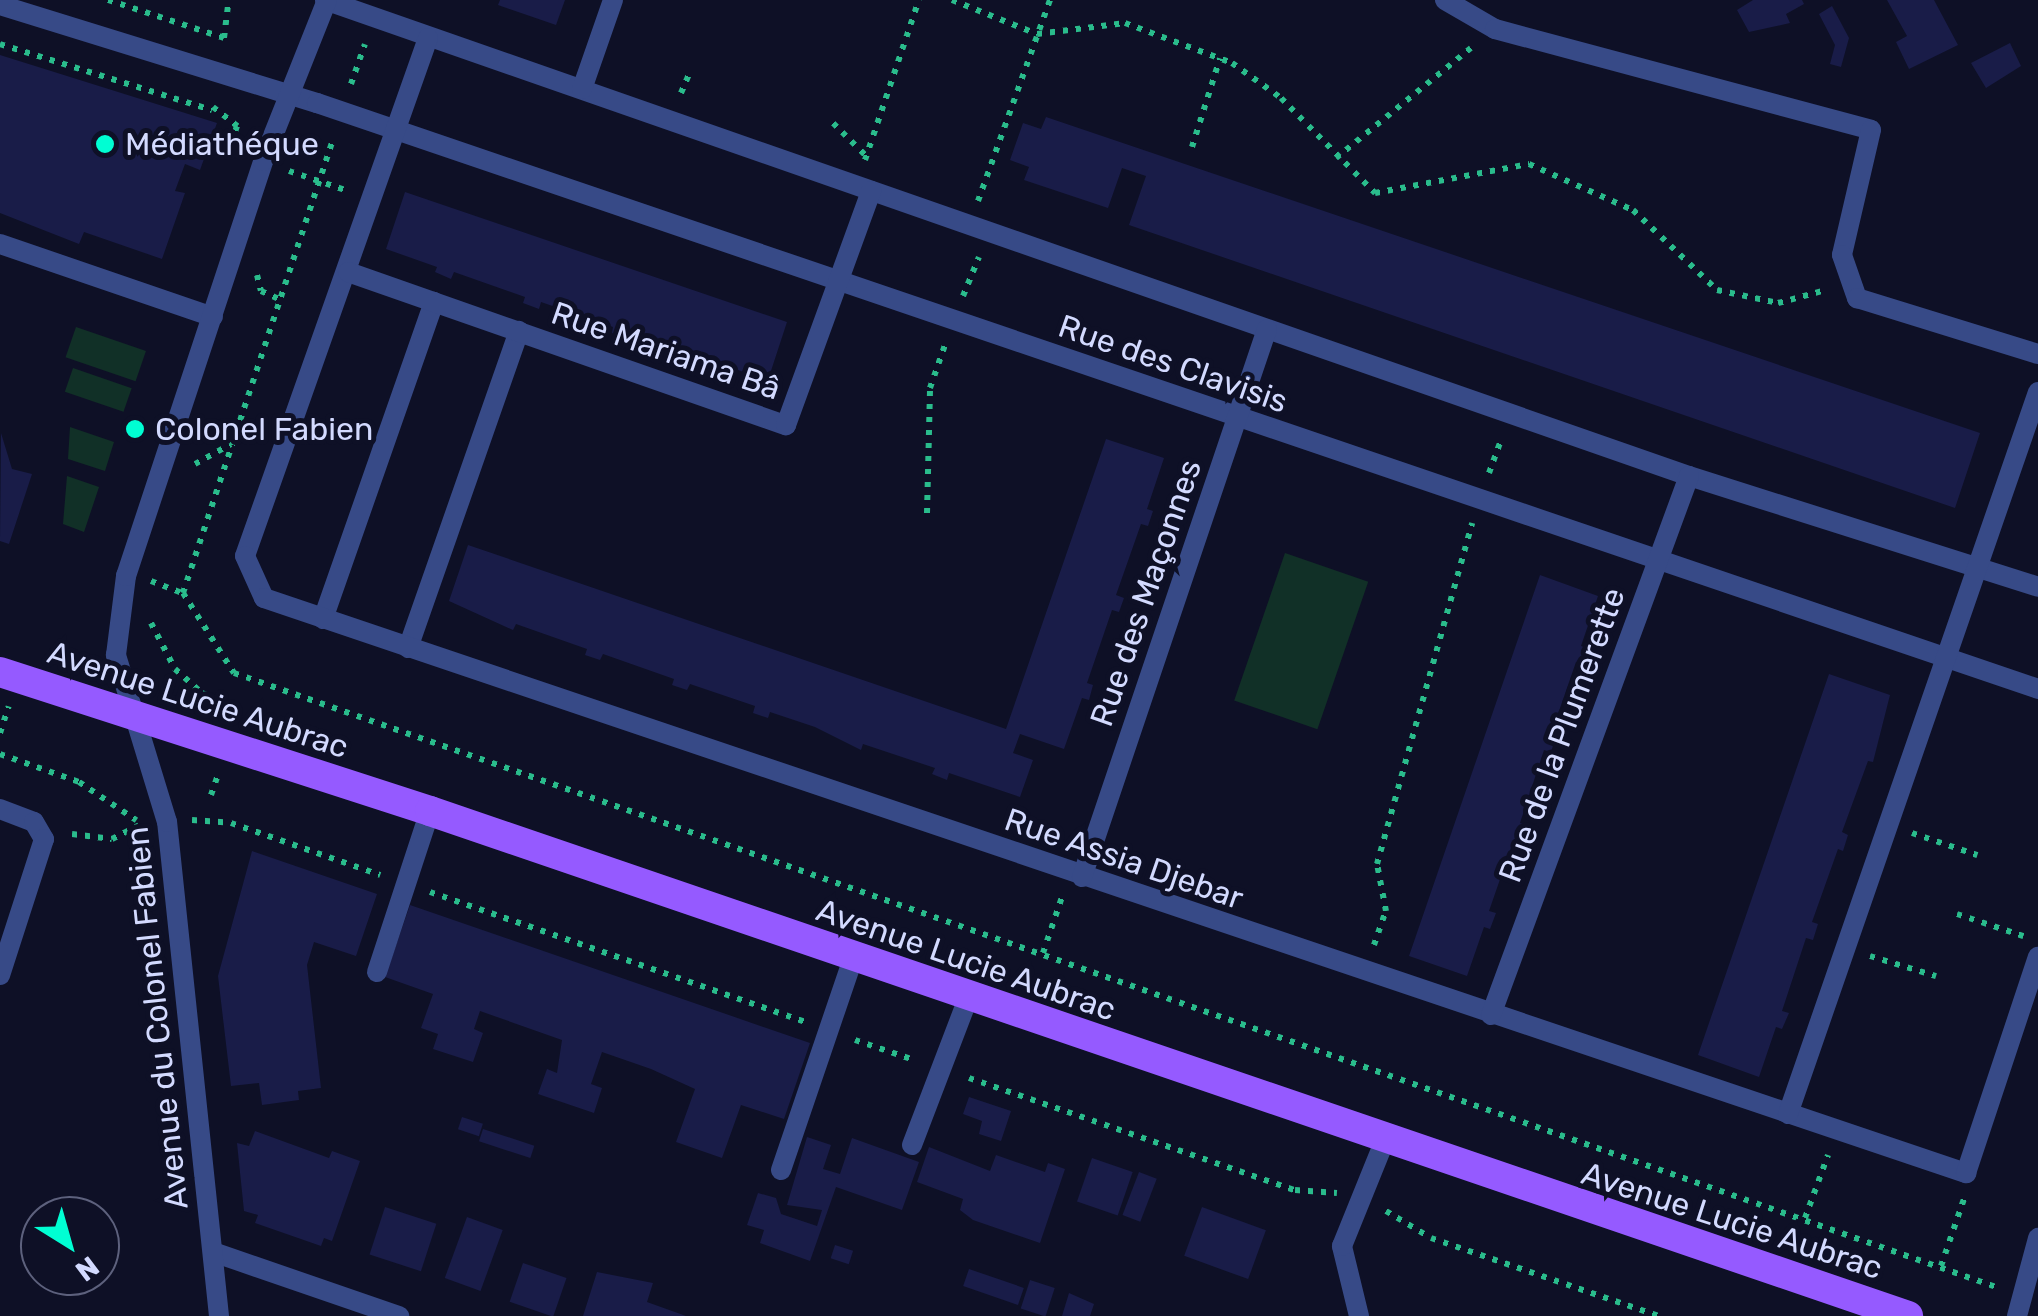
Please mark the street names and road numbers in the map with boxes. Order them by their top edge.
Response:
street label: Rue Mariama Bâ [546,294,786,408]
street label: Rue des Clavisis [1054,307,1292,421]
street label: Rue des Maçonnes [1082,455,1210,731]
street label: Rue de la Plumerette [1491,582,1633,888]
street label: Avenue Lucie Aubrac [42,633,354,767]
street label: Rue Assia Djebar [999,800,1249,918]
street label: Avenue du Colonel Fabien [118,825,196,1211]
street label: Avenue Lucie Aubrac [811,891,1121,1029]
street label: Avenue Lucie Aubrac [1576,1154,1888,1288]

